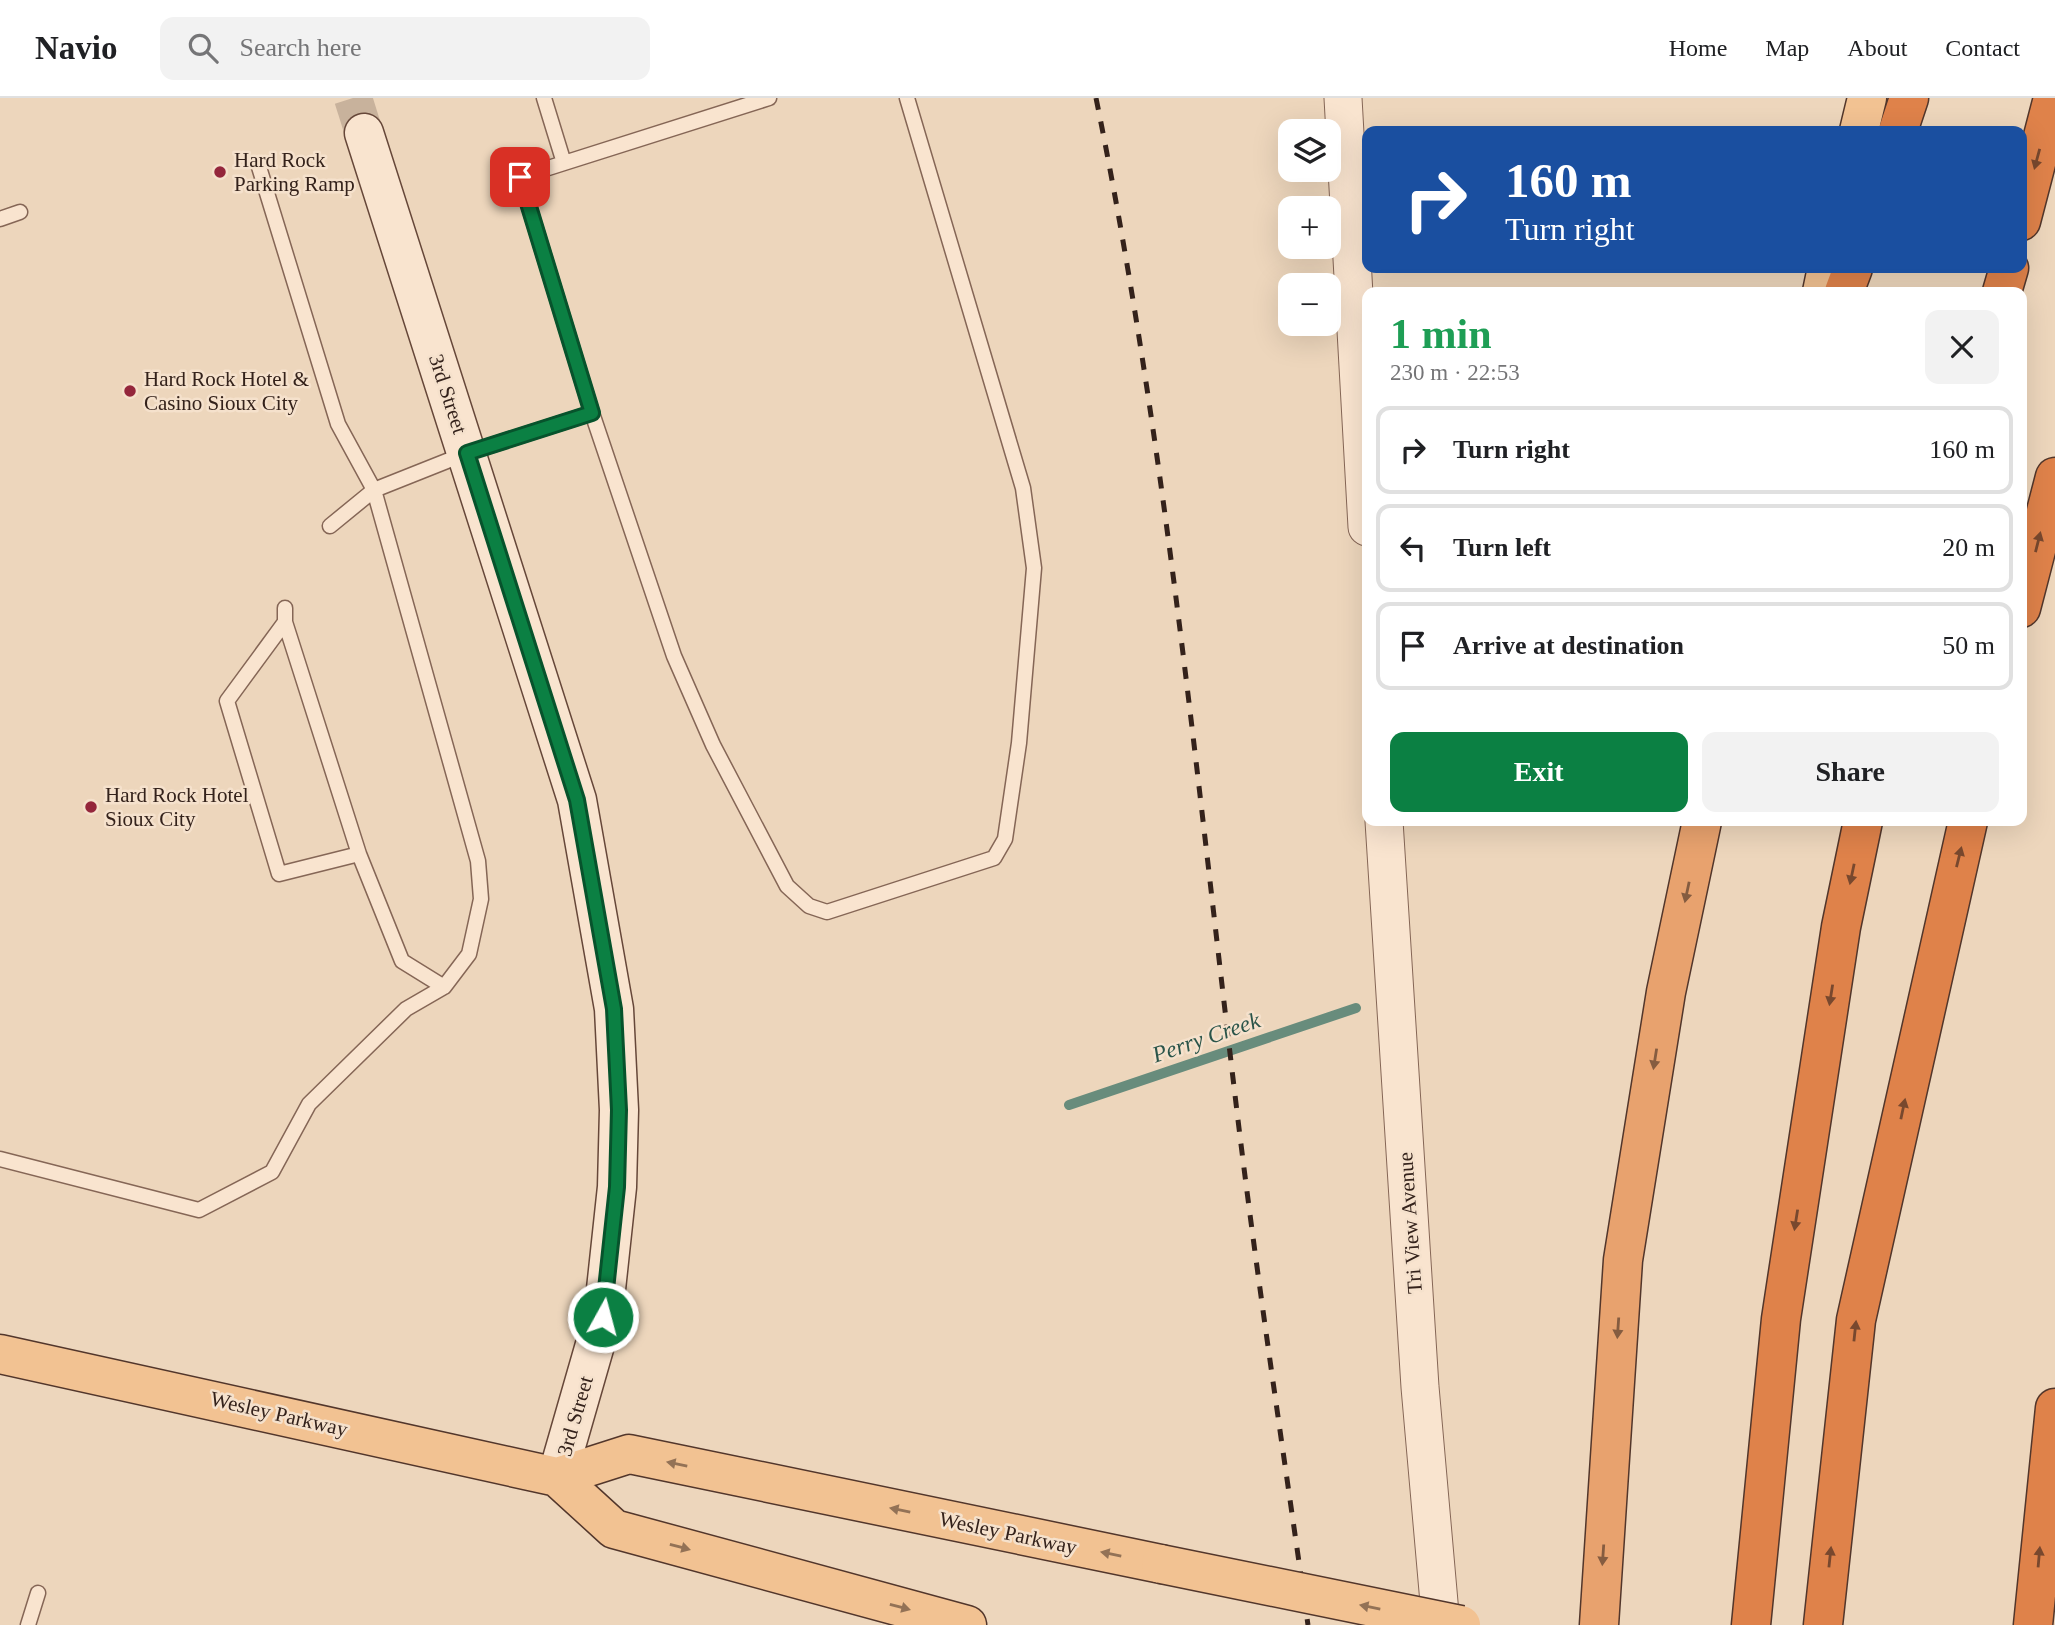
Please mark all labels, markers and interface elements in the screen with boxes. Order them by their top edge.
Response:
search box [160,17,650,80]
icon: search [184,29,222,67]
text: Navio [35,30,118,66]
text: Search here [240,33,361,62]
text: Home [1669,35,1727,61]
text: Map [1765,35,1809,61]
text: About [1847,35,1907,61]
text: Contact [1945,35,2020,61]
map controls [1278,119,1341,336]
button: layers [1278,119,1341,182]
pin [490,147,550,207]
place label: Hard Rock Parking Ramp [234,148,355,196]
one-way arrow [2032,149,2042,170]
text: 160 m [1505,153,1632,208]
icon: right [1390,154,1481,245]
icon: arrive [501,158,539,196]
marker: Hard Rock Parking Ramp [212,164,228,180]
button: + [1278,196,1341,259]
text: Turn right [1505,211,1635,247]
button: − [1278,273,1341,336]
button: close [1925,310,1999,384]
text: 1 min [1390,311,1492,357]
street label: 3rd Street [424,351,472,437]
text: 230 m · 22:53 [1390,360,1520,385]
place label: Hard Rock Hotel & Casino Sioux City [144,367,309,415]
marker: Hard Rock Hotel & Casino Sioux City [122,383,138,399]
icon: right [1394,431,1432,469]
text: Turn right [1453,435,1570,464]
text: 160 m [1929,435,1995,464]
icon: left [1394,529,1432,567]
one-way arrow [2033,531,2044,553]
text: Turn left [1453,533,1551,562]
text: 20 m [1942,533,1995,562]
icon: arrive [1394,627,1432,665]
text: Arrive at destination [1453,631,1684,660]
text: 50 m [1942,631,1995,660]
button: Exit [1390,732,1688,812]
button: Share [1702,732,1999,812]
place label: Hard Rock Hotel Sioux City [105,783,249,831]
marker: Hard Rock Hotel Sioux City [83,799,99,815]
one-way arrow [1954,846,1965,868]
one-way arrow [1846,863,1857,885]
one-way arrow [1681,881,1692,903]
one-way arrow [1825,984,1836,1006]
water label: Perry Creek [1148,1007,1264,1068]
one-way arrow [1649,1048,1660,1070]
one-way arrow [1897,1098,1908,1120]
street label: Tri View Avenue [1393,1151,1427,1295]
one-way arrow [1790,1209,1801,1231]
position arrow [566,1280,640,1354]
one-way arrow [1613,1317,1624,1339]
one-way arrow [1850,1320,1861,1342]
street label: 3rd Street [552,1373,598,1459]
street label: Wesley Parkway [208,1387,350,1442]
one-way arrow [666,1458,688,1469]
one-way arrow [889,1505,911,1516]
street label: Wesley Parkway [937,1507,1079,1559]
one-way arrow [669,1542,691,1553]
one-way arrow [1598,1544,1609,1566]
one-way arrow [1825,1546,1836,1568]
one-way arrow [2034,1546,2045,1568]
one-way arrow [1100,1549,1122,1560]
one-way arrow [1359,1601,1381,1612]
one-way arrow [889,1602,911,1613]

